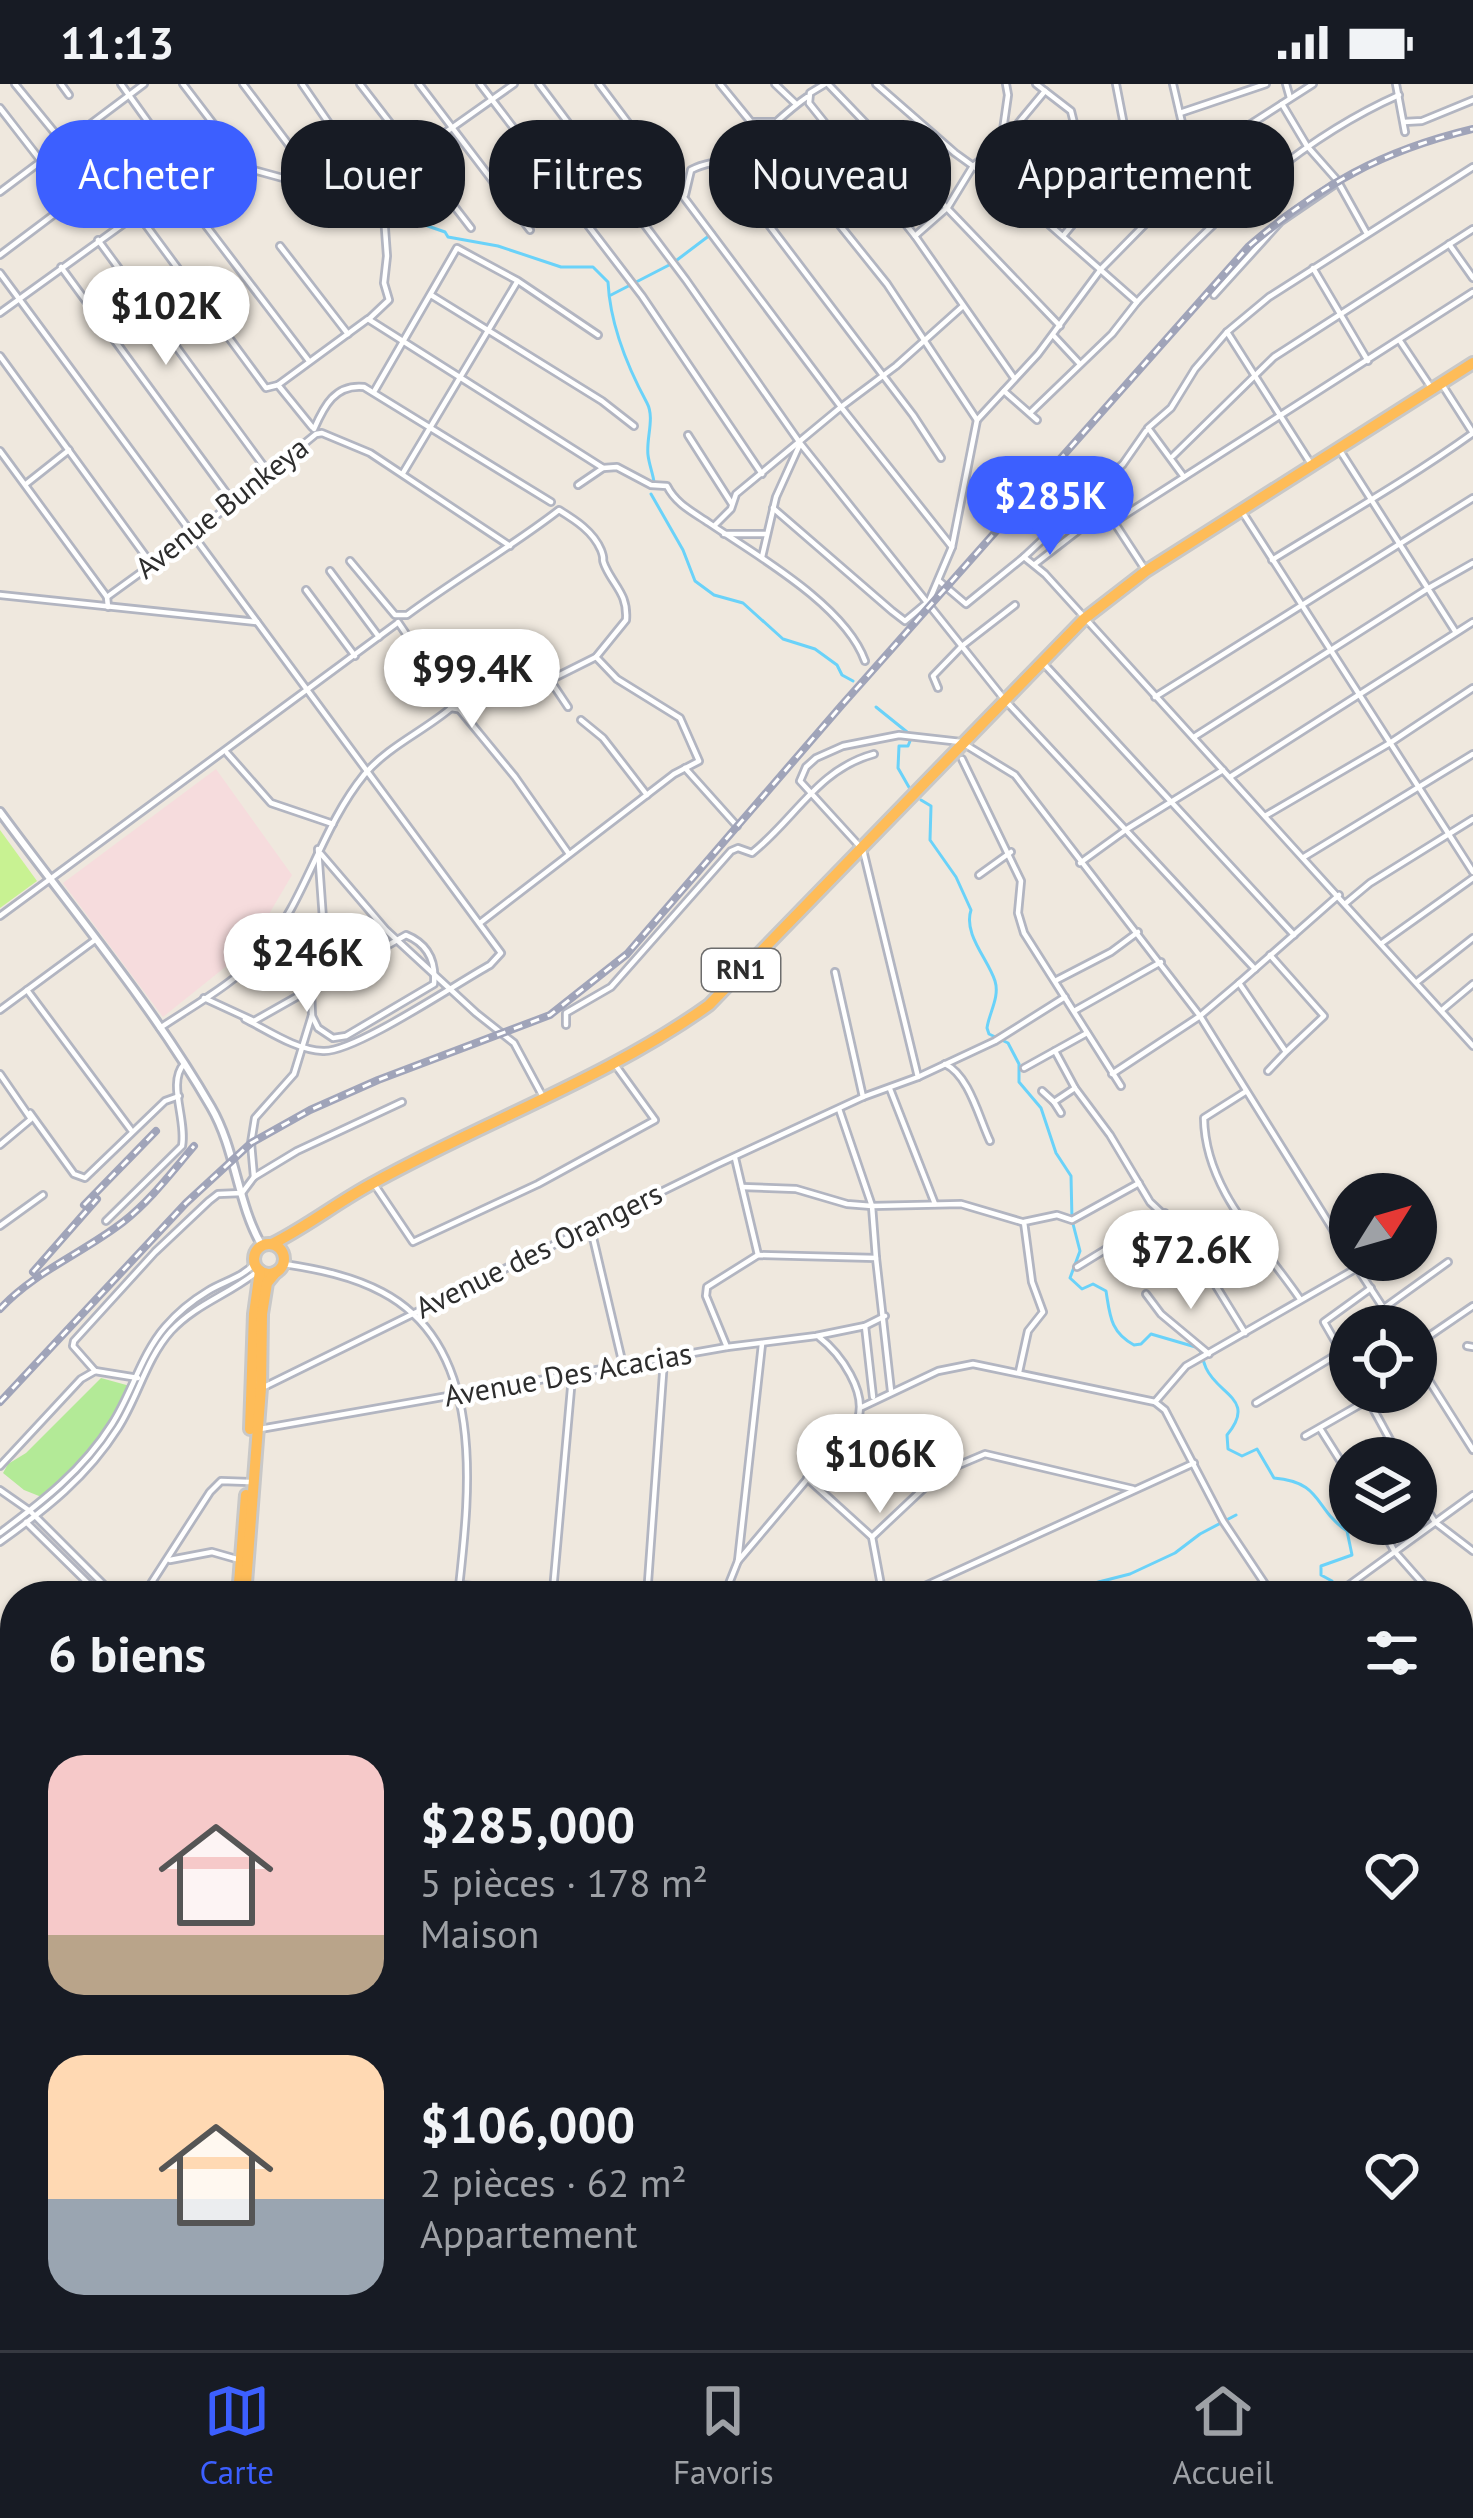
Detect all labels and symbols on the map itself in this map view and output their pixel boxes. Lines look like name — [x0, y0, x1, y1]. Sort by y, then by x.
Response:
pin: $102K — [82, 266, 250, 368]
street label: Avenue Bunkeya — [127, 427, 316, 587]
pin: $285K — [966, 456, 1134, 558]
pin: $99.4K — [374, 629, 570, 731]
pin: $246K — [223, 913, 391, 1015]
road number: RN1 — [702, 949, 780, 991]
street label: Avenue des Orangers — [408, 1173, 668, 1326]
north arrow — [1329, 1173, 1437, 1281]
pin: $72.6K — [1093, 1210, 1289, 1312]
street label: Avenue Des Acacias — [441, 1333, 695, 1415]
pin: $106K — [796, 1414, 964, 1516]

